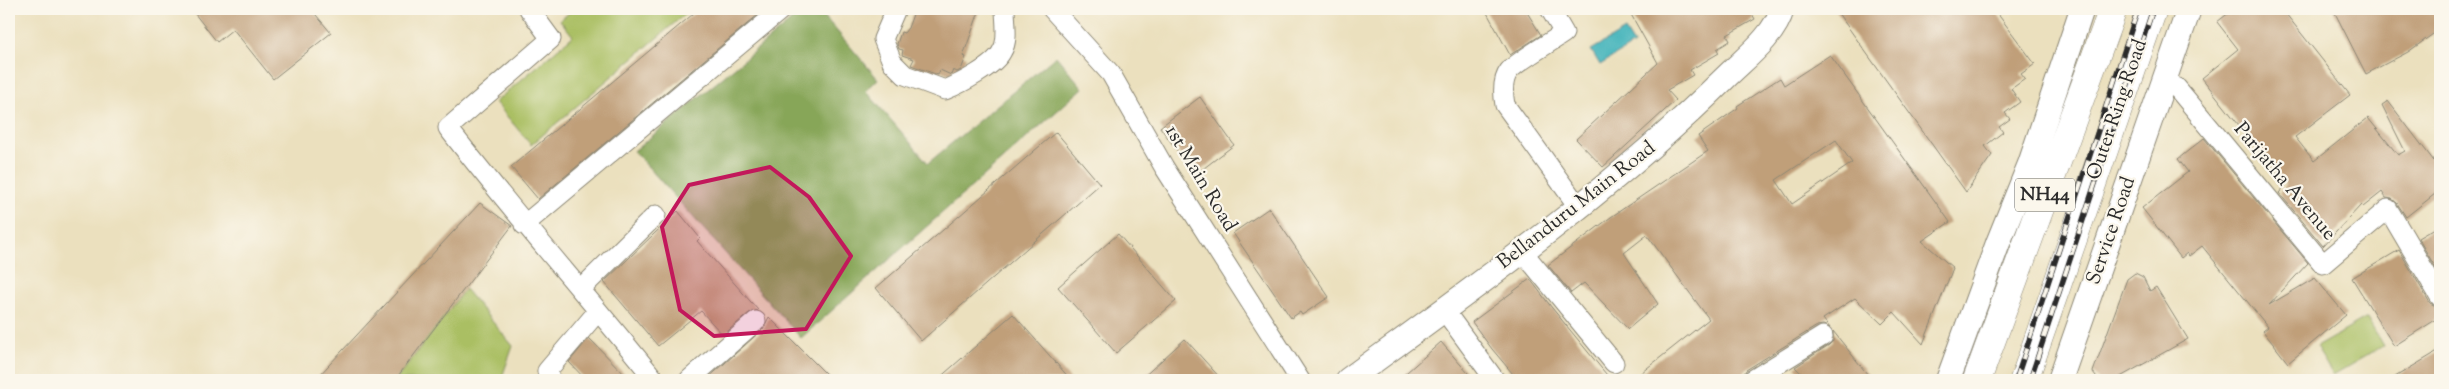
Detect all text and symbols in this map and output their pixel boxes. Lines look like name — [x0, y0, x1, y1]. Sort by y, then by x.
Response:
street label: Outer Ring Road — [2080, 36, 2156, 184]
street label: Parijatha Avenue — [2226, 117, 2342, 247]
street label: 1st Main Road — [1157, 120, 1243, 238]
street label: Bellanduru Main Road — [1492, 135, 1662, 277]
street label: Service Road — [2080, 173, 2144, 289]
road number: NH44 — [2015, 178, 2075, 212]

